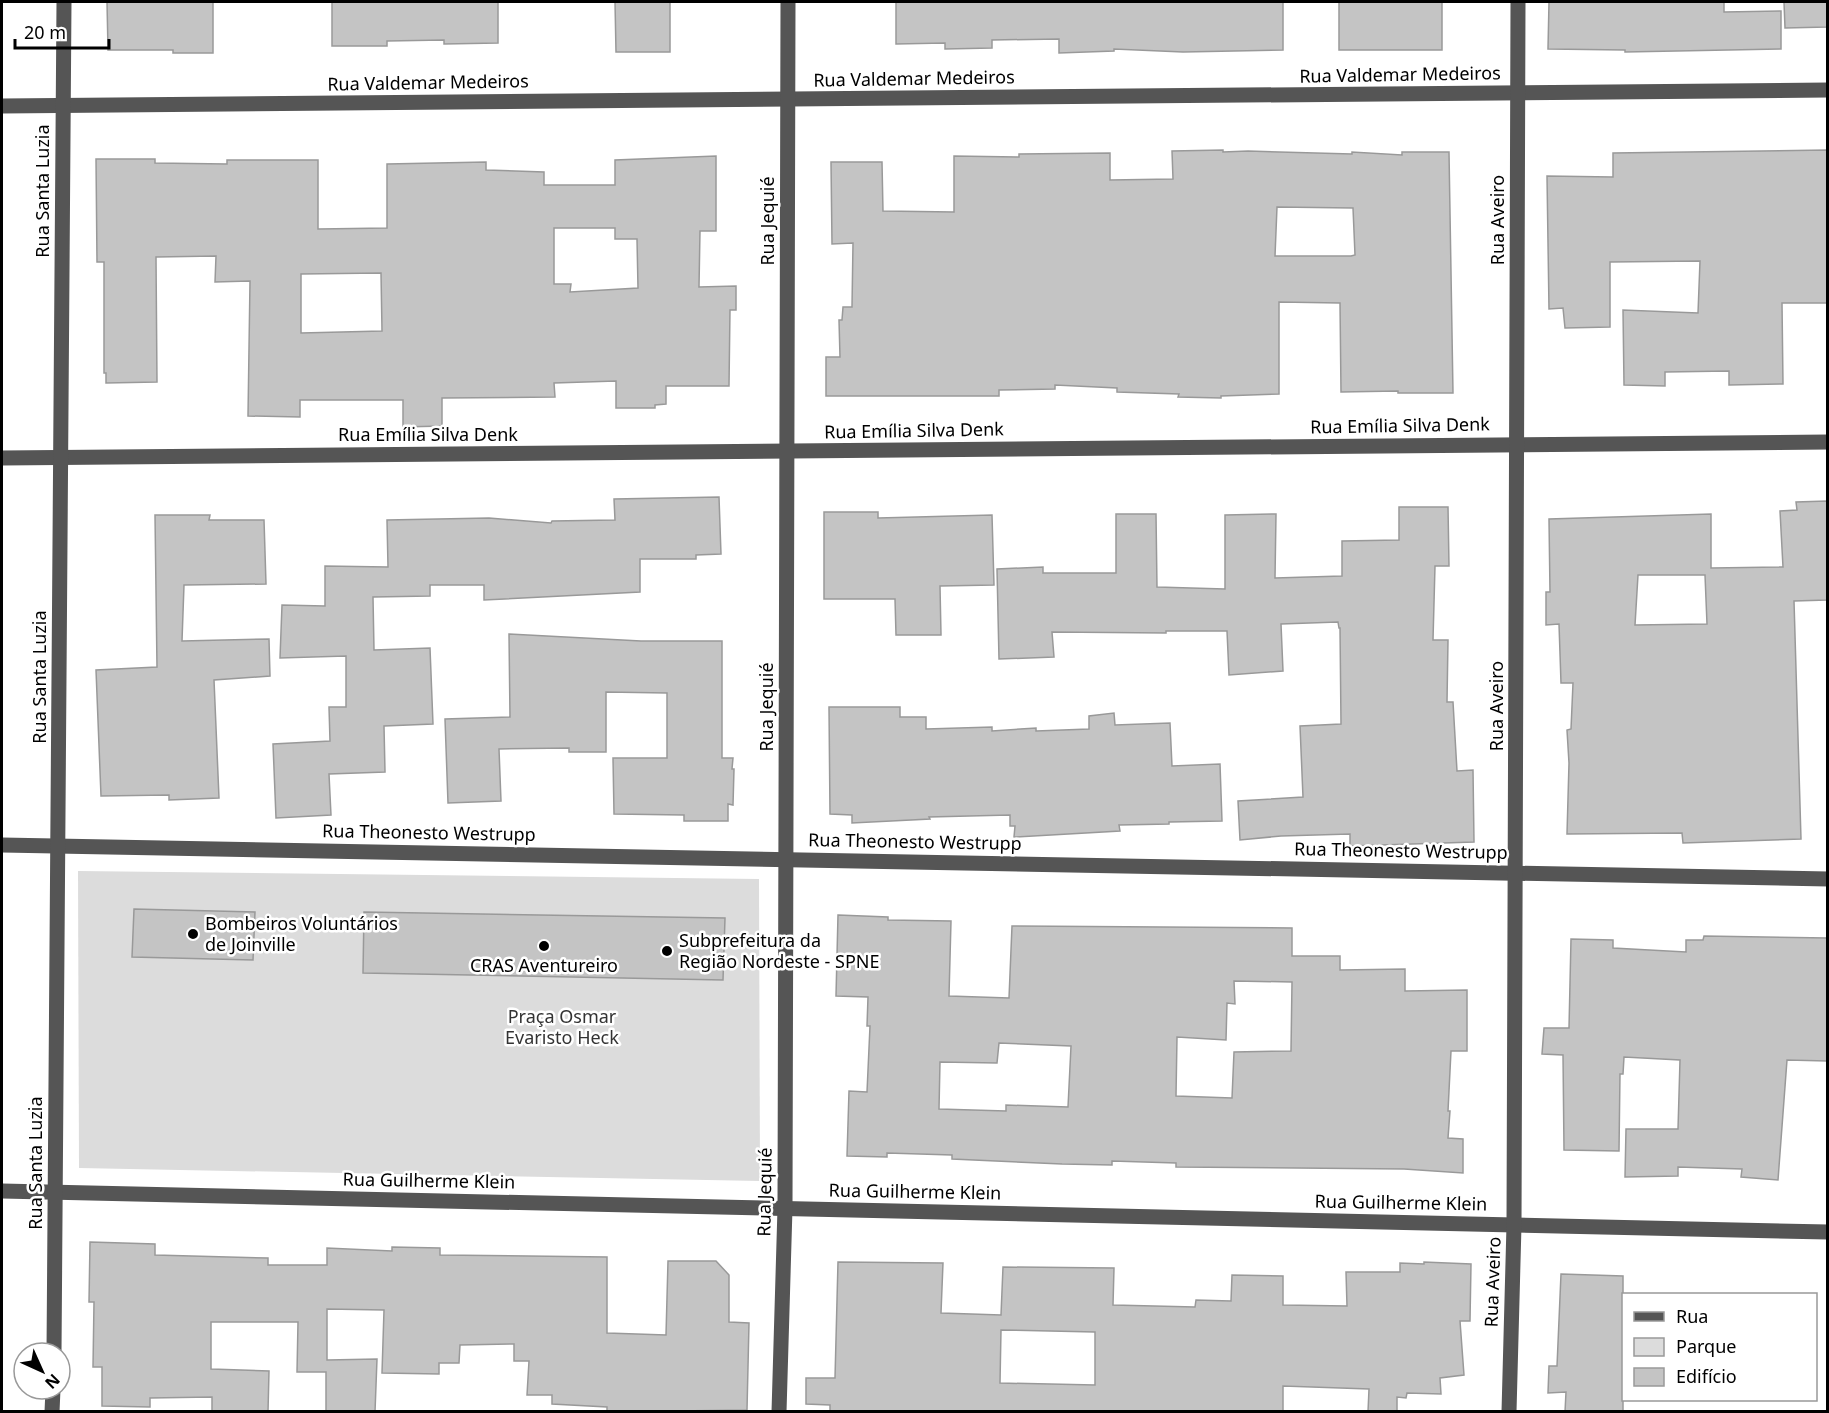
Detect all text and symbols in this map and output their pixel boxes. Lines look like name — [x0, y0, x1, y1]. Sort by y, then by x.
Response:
scale bar — [15, 12, 110, 50]
text: 20 m — [24, 20, 66, 44]
street label: Rua Valdemar Medeiros — [1299, 60, 1501, 88]
street label: Rua Valdemar Medeiros — [813, 64, 1015, 92]
street label: Rua Valdemar Medeiros — [327, 68, 529, 96]
street label: Rua Santa Luzia — [30, 124, 54, 258]
street label: Rua Aveiro — [1485, 175, 1509, 265]
street label: Rua Jequié — [755, 176, 779, 266]
street label: Rua Emília Silva Denk — [1310, 411, 1490, 439]
street label: Rua Emília Silva Denk — [824, 416, 1004, 444]
street label: Rua Emília Silva Denk — [338, 422, 518, 446]
street label: Rua Santa Luzia — [27, 610, 51, 744]
street label: Rua Aveiro — [1484, 661, 1508, 751]
street label: Rua Jequié — [754, 662, 778, 752]
street label: Rua Theonesto Westrupp — [322, 818, 536, 846]
street label: Rua Theonesto Westrupp — [808, 827, 1022, 855]
street label: Rua Theonesto Westrupp — [1294, 836, 1508, 864]
place label: Bombeiros Voluntários de Joinville — [205, 911, 398, 956]
marker: Bombeiros Voluntários de Joinville — [186, 927, 200, 941]
place label: Subprefeitura da Região Nordeste - SPNE — [679, 928, 879, 973]
marker: CRAS Aventureiro — [537, 939, 551, 953]
marker: Subprefeitura da Região Nordeste - SPNE — [660, 944, 674, 958]
place label: CRAS Aventureiro — [470, 953, 618, 977]
park label: Praça Osmar Evaristo Heck — [505, 1004, 619, 1049]
street label: Rua Santa Luzia — [23, 1096, 47, 1230]
street label: Rua Jequié — [751, 1147, 777, 1237]
street label: Rua Guilherme Klein — [342, 1166, 516, 1194]
street label: Rua Guilherme Klein — [828, 1177, 1002, 1205]
street label: Rua Guilherme Klein — [1314, 1188, 1488, 1216]
street label: Rua Aveiro — [1478, 1236, 1506, 1328]
legend — [1622, 1293, 1817, 1401]
text: Rua — [1676, 1304, 1708, 1328]
text: Parque — [1676, 1334, 1736, 1358]
north arrow — [12, 1341, 72, 1401]
text: Edifício — [1676, 1364, 1737, 1388]
text: N — [40, 1369, 65, 1394]

